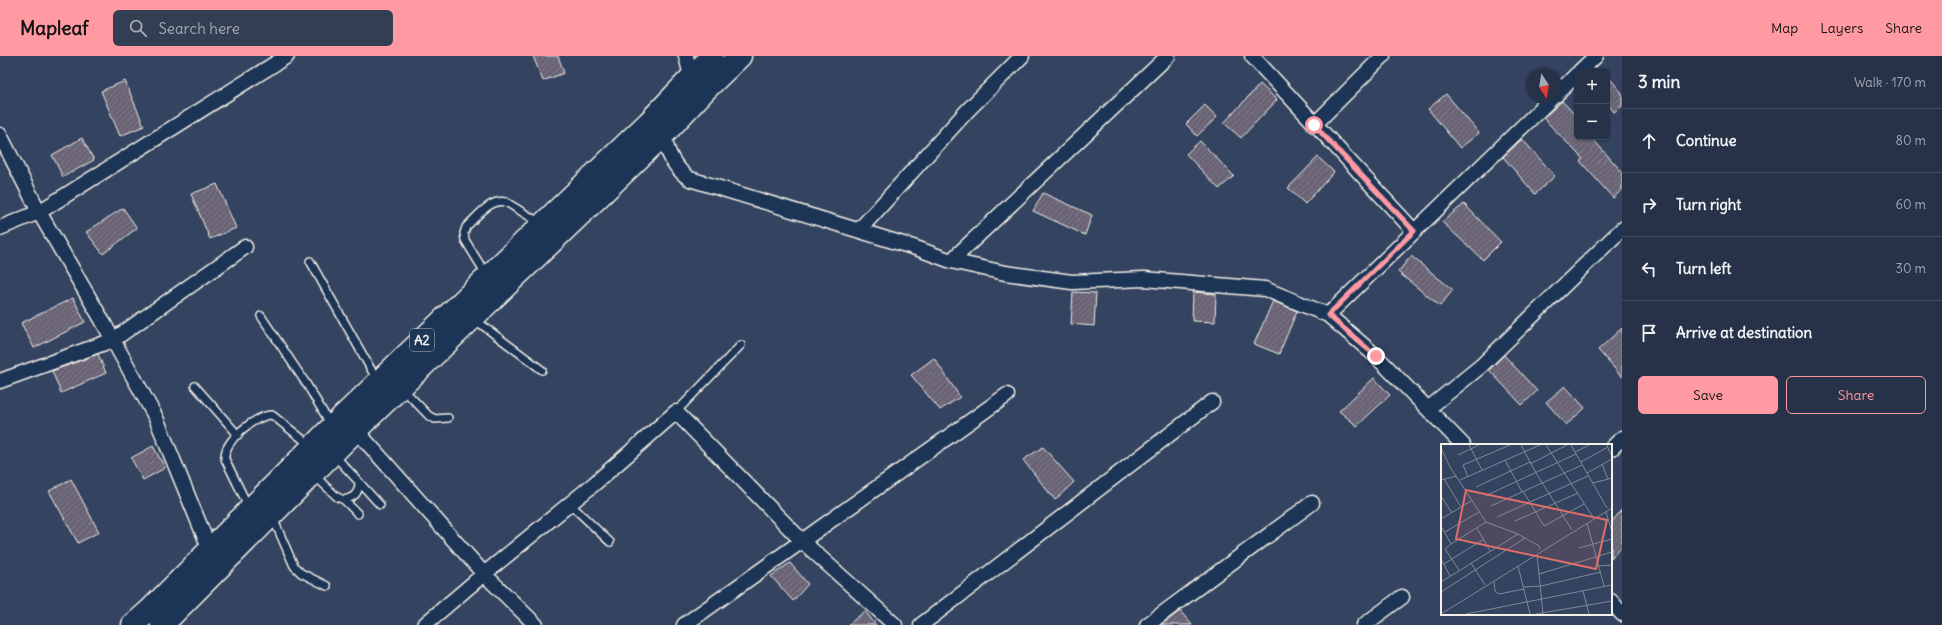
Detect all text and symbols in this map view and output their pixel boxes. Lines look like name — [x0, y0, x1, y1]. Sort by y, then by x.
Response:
search box — [113, 10, 393, 46]
text: Mapleaf — [20, 16, 89, 40]
icon: search — [127, 17, 149, 39]
text: Search here — [159, 19, 240, 38]
text: Map — [1771, 19, 1798, 37]
text: Layers — [1820, 19, 1863, 37]
text: Share — [1885, 19, 1922, 37]
north arrow — [1526, 68, 1562, 104]
map controls — [1574, 68, 1610, 140]
button: + — [1574, 68, 1610, 104]
text: 3 min — [1638, 71, 1680, 93]
text: Walk · 170 m — [1854, 74, 1926, 91]
button: − — [1574, 104, 1610, 140]
route start — [1305, 116, 1323, 134]
icon: ahead — [1638, 130, 1660, 152]
text: Continue — [1676, 131, 1737, 150]
text: 80 m — [1895, 132, 1926, 149]
icon: right — [1638, 194, 1660, 216]
text: Turn right — [1676, 195, 1741, 214]
text: 60 m — [1895, 196, 1926, 213]
icon: left — [1638, 258, 1660, 280]
text: Turn left — [1676, 259, 1731, 278]
text: 30 m — [1896, 260, 1926, 277]
icon: arrive — [1638, 322, 1660, 344]
text: Arrive at destination — [1676, 323, 1812, 342]
road number: A2 — [410, 329, 434, 351]
route end — [1367, 347, 1385, 365]
button: Save — [1638, 376, 1778, 414]
button: Share — [1786, 376, 1926, 414]
inset map — [1441, 444, 1612, 615]

